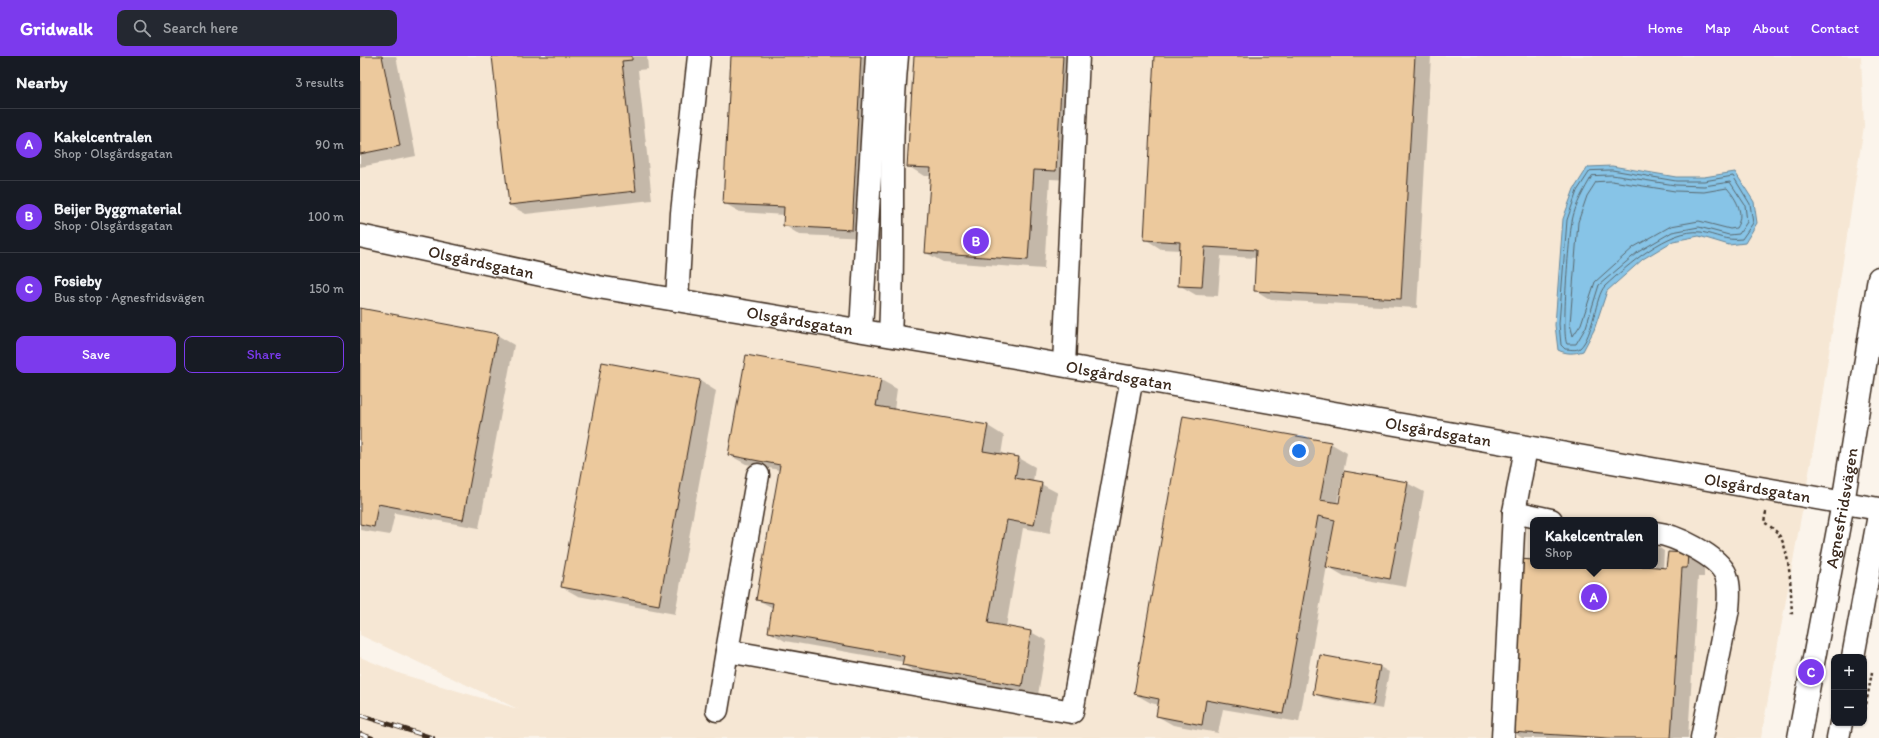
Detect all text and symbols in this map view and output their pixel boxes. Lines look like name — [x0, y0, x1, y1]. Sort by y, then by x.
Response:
search box — [117, 10, 397, 46]
text: Gridwalk — [20, 17, 93, 40]
icon: search — [131, 17, 153, 39]
text: Search here — [163, 19, 238, 37]
text: Home — [1648, 20, 1683, 37]
text: Map — [1705, 20, 1731, 37]
text: About — [1753, 20, 1789, 37]
text: Contact — [1811, 20, 1859, 37]
text: Nearby — [16, 72, 68, 92]
text: 3 results — [295, 75, 344, 90]
text: Kakelcentralen — [54, 128, 152, 146]
text: A — [25, 137, 33, 152]
text: 90 m — [315, 137, 344, 152]
text: Shop · Olsgårdsgatan — [54, 146, 173, 161]
text: Beijer Byggmaterial — [54, 200, 181, 218]
text: B — [25, 209, 33, 224]
text: 100 m — [308, 209, 344, 224]
text: Shop · Olsgårdsgatan — [54, 218, 173, 233]
pin: B — [963, 226, 989, 256]
street label: Olsgårdsgatan — [426, 241, 536, 283]
text: Fosieby — [54, 272, 102, 290]
text: C — [25, 281, 33, 296]
text: 150 m — [309, 281, 344, 296]
text: Bus stop · Agnesfridsvägen — [54, 290, 204, 305]
street label: Olsgårdsgatan — [745, 302, 855, 339]
button: Save — [16, 336, 176, 373]
button: Share — [184, 336, 344, 373]
street label: Olsgårdsgatan — [1064, 356, 1174, 395]
street label: Olsgårdsgatan — [1383, 412, 1493, 451]
your location — [1289, 441, 1309, 461]
street label: Agnesfridsvägen — [1821, 446, 1862, 570]
street label: Olsgårdsgatan — [1703, 468, 1813, 507]
popup — [1530, 517, 1658, 569]
text: Kakelcentralen — [1545, 527, 1643, 545]
text: Shop — [1545, 545, 1572, 560]
pin: A — [1581, 582, 1607, 612]
map controls — [1831, 654, 1867, 726]
button: + — [1831, 654, 1867, 690]
pin: C — [1798, 657, 1824, 687]
button: − — [1831, 690, 1867, 726]

